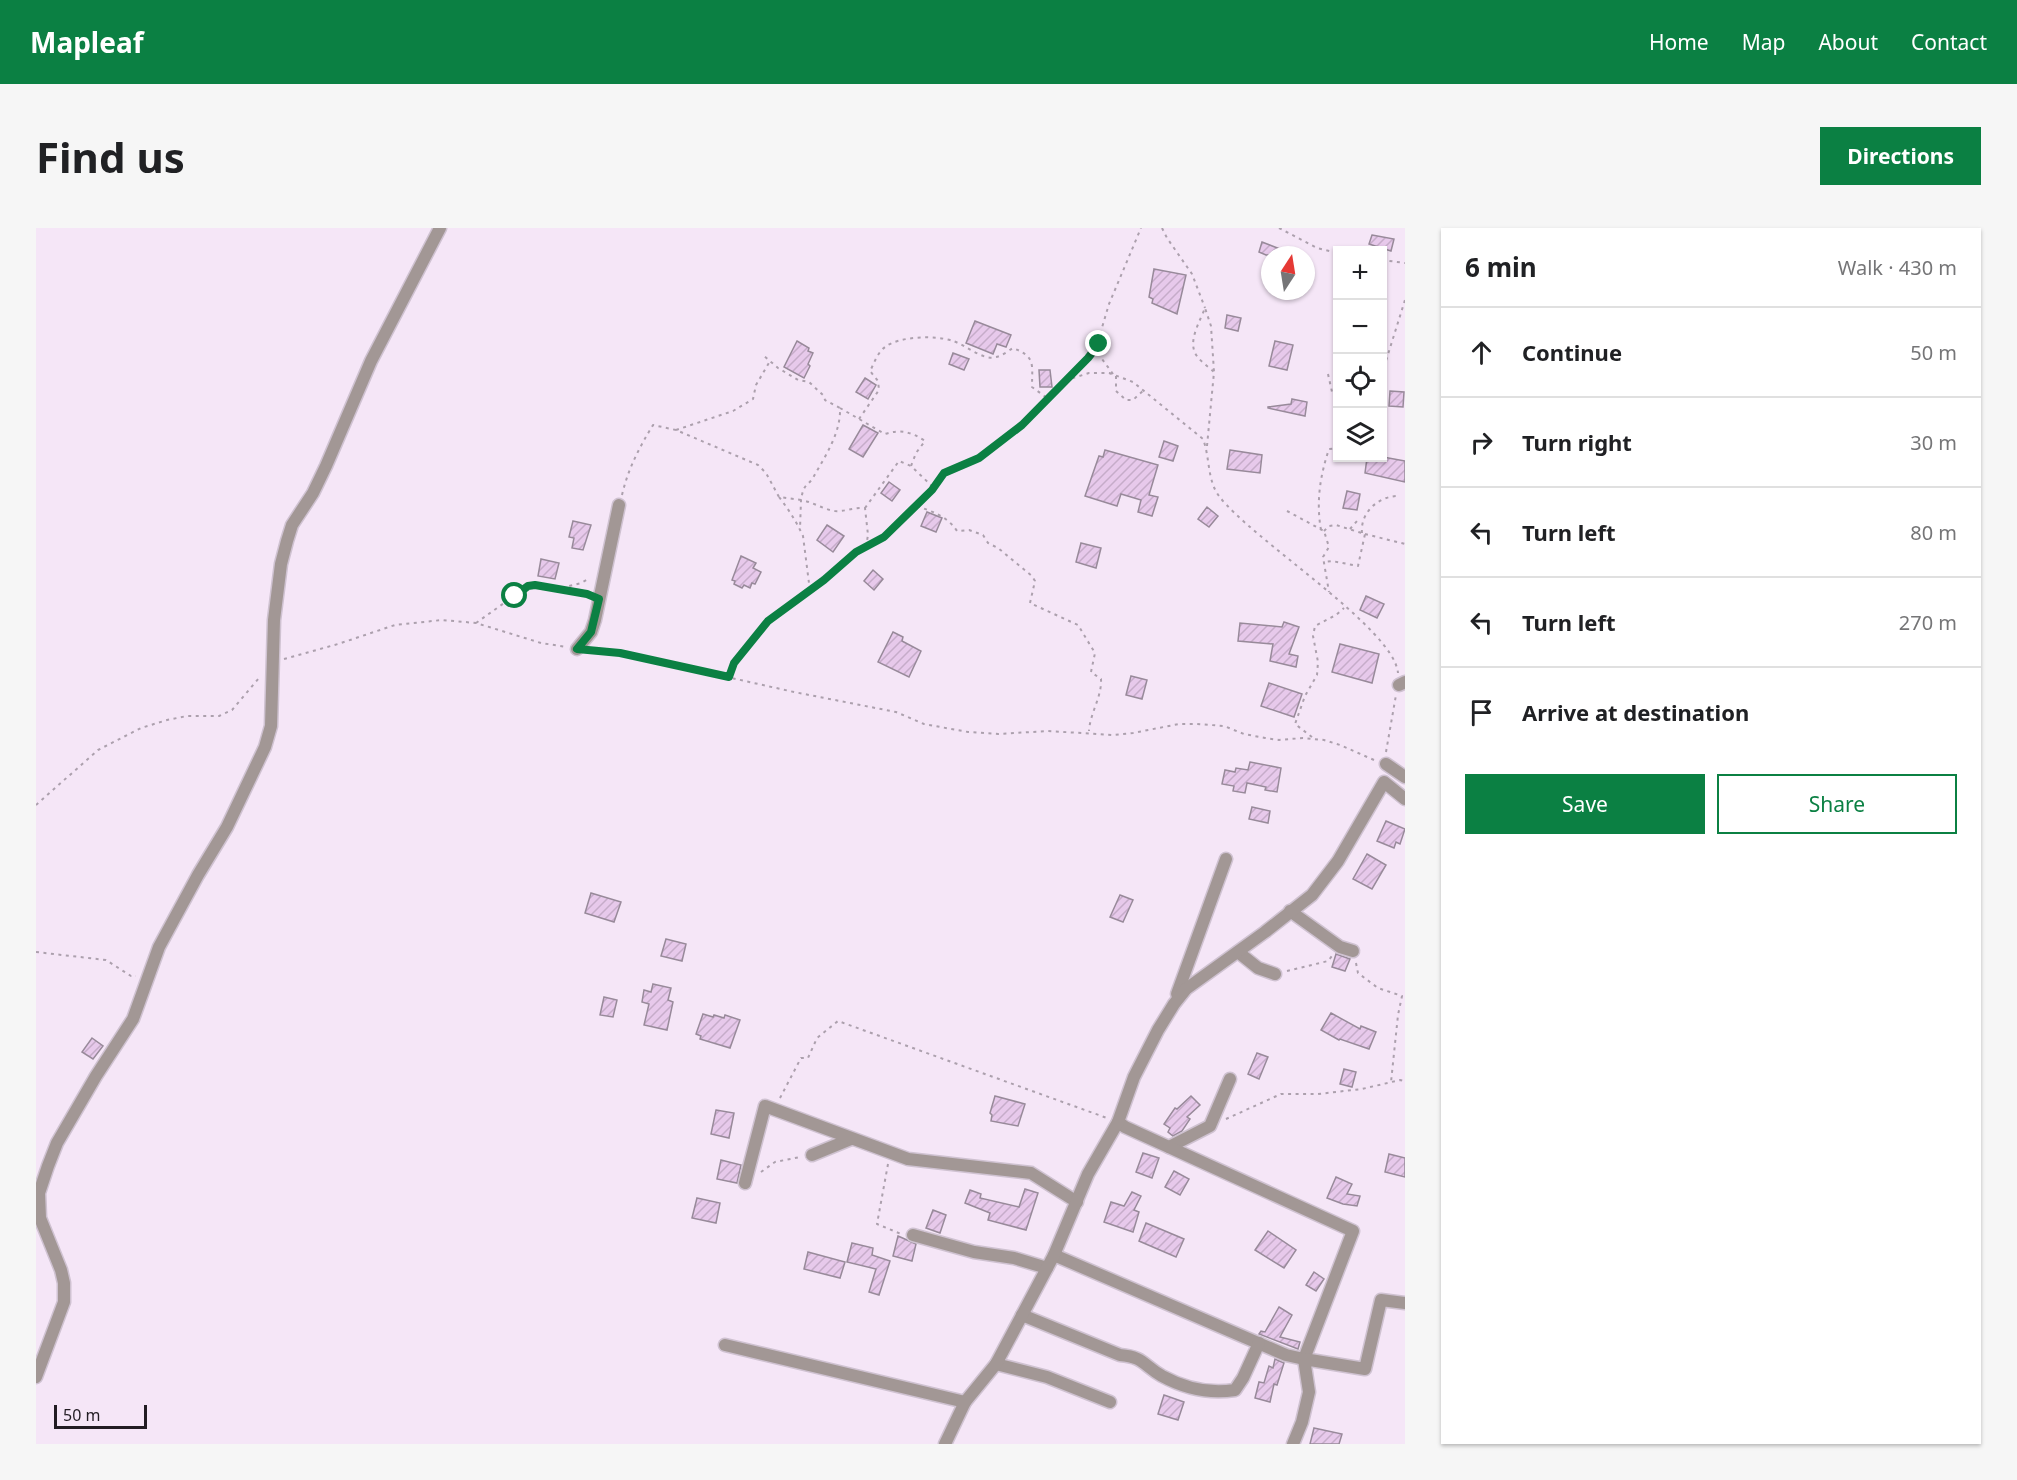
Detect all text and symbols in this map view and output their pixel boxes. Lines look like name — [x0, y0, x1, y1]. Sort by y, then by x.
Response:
text: Mapleaf — [30, 23, 144, 61]
text: Home — [1649, 28, 1709, 56]
text: Map — [1742, 28, 1785, 56]
text: About — [1818, 28, 1878, 56]
text: Contact — [1911, 28, 1987, 56]
button: Directions — [1820, 127, 1981, 185]
text: Find us — [36, 128, 185, 185]
north arrow — [1261, 246, 1315, 300]
map controls — [1333, 246, 1387, 462]
button: + — [1333, 246, 1387, 300]
text: 6 min — [1465, 249, 1537, 285]
text: Walk · 430 m — [1838, 254, 1957, 281]
button: − — [1333, 300, 1387, 354]
route end — [1085, 330, 1111, 356]
icon: ahead — [1465, 336, 1498, 369]
text: Continue — [1522, 337, 1622, 367]
text: 50 m — [1910, 339, 1957, 366]
button: locate — [1333, 354, 1387, 408]
button: layers — [1333, 408, 1387, 462]
icon: right — [1465, 426, 1498, 459]
text: Turn right — [1522, 427, 1632, 457]
text: 30 m — [1910, 429, 1957, 456]
icon: left — [1465, 516, 1498, 549]
text: Turn left — [1522, 517, 1616, 547]
text: 80 m — [1910, 519, 1957, 546]
route start — [501, 582, 527, 608]
icon: left — [1465, 606, 1498, 639]
text: Turn left — [1522, 607, 1616, 637]
text: 270 m — [1899, 609, 1957, 636]
icon: arrive — [1465, 696, 1498, 729]
text: Arrive at destination — [1522, 697, 1749, 727]
button: Save — [1465, 774, 1705, 834]
button: Share — [1717, 774, 1957, 834]
scale bar — [54, 1402, 147, 1430]
text: 50 m — [63, 1404, 100, 1426]

